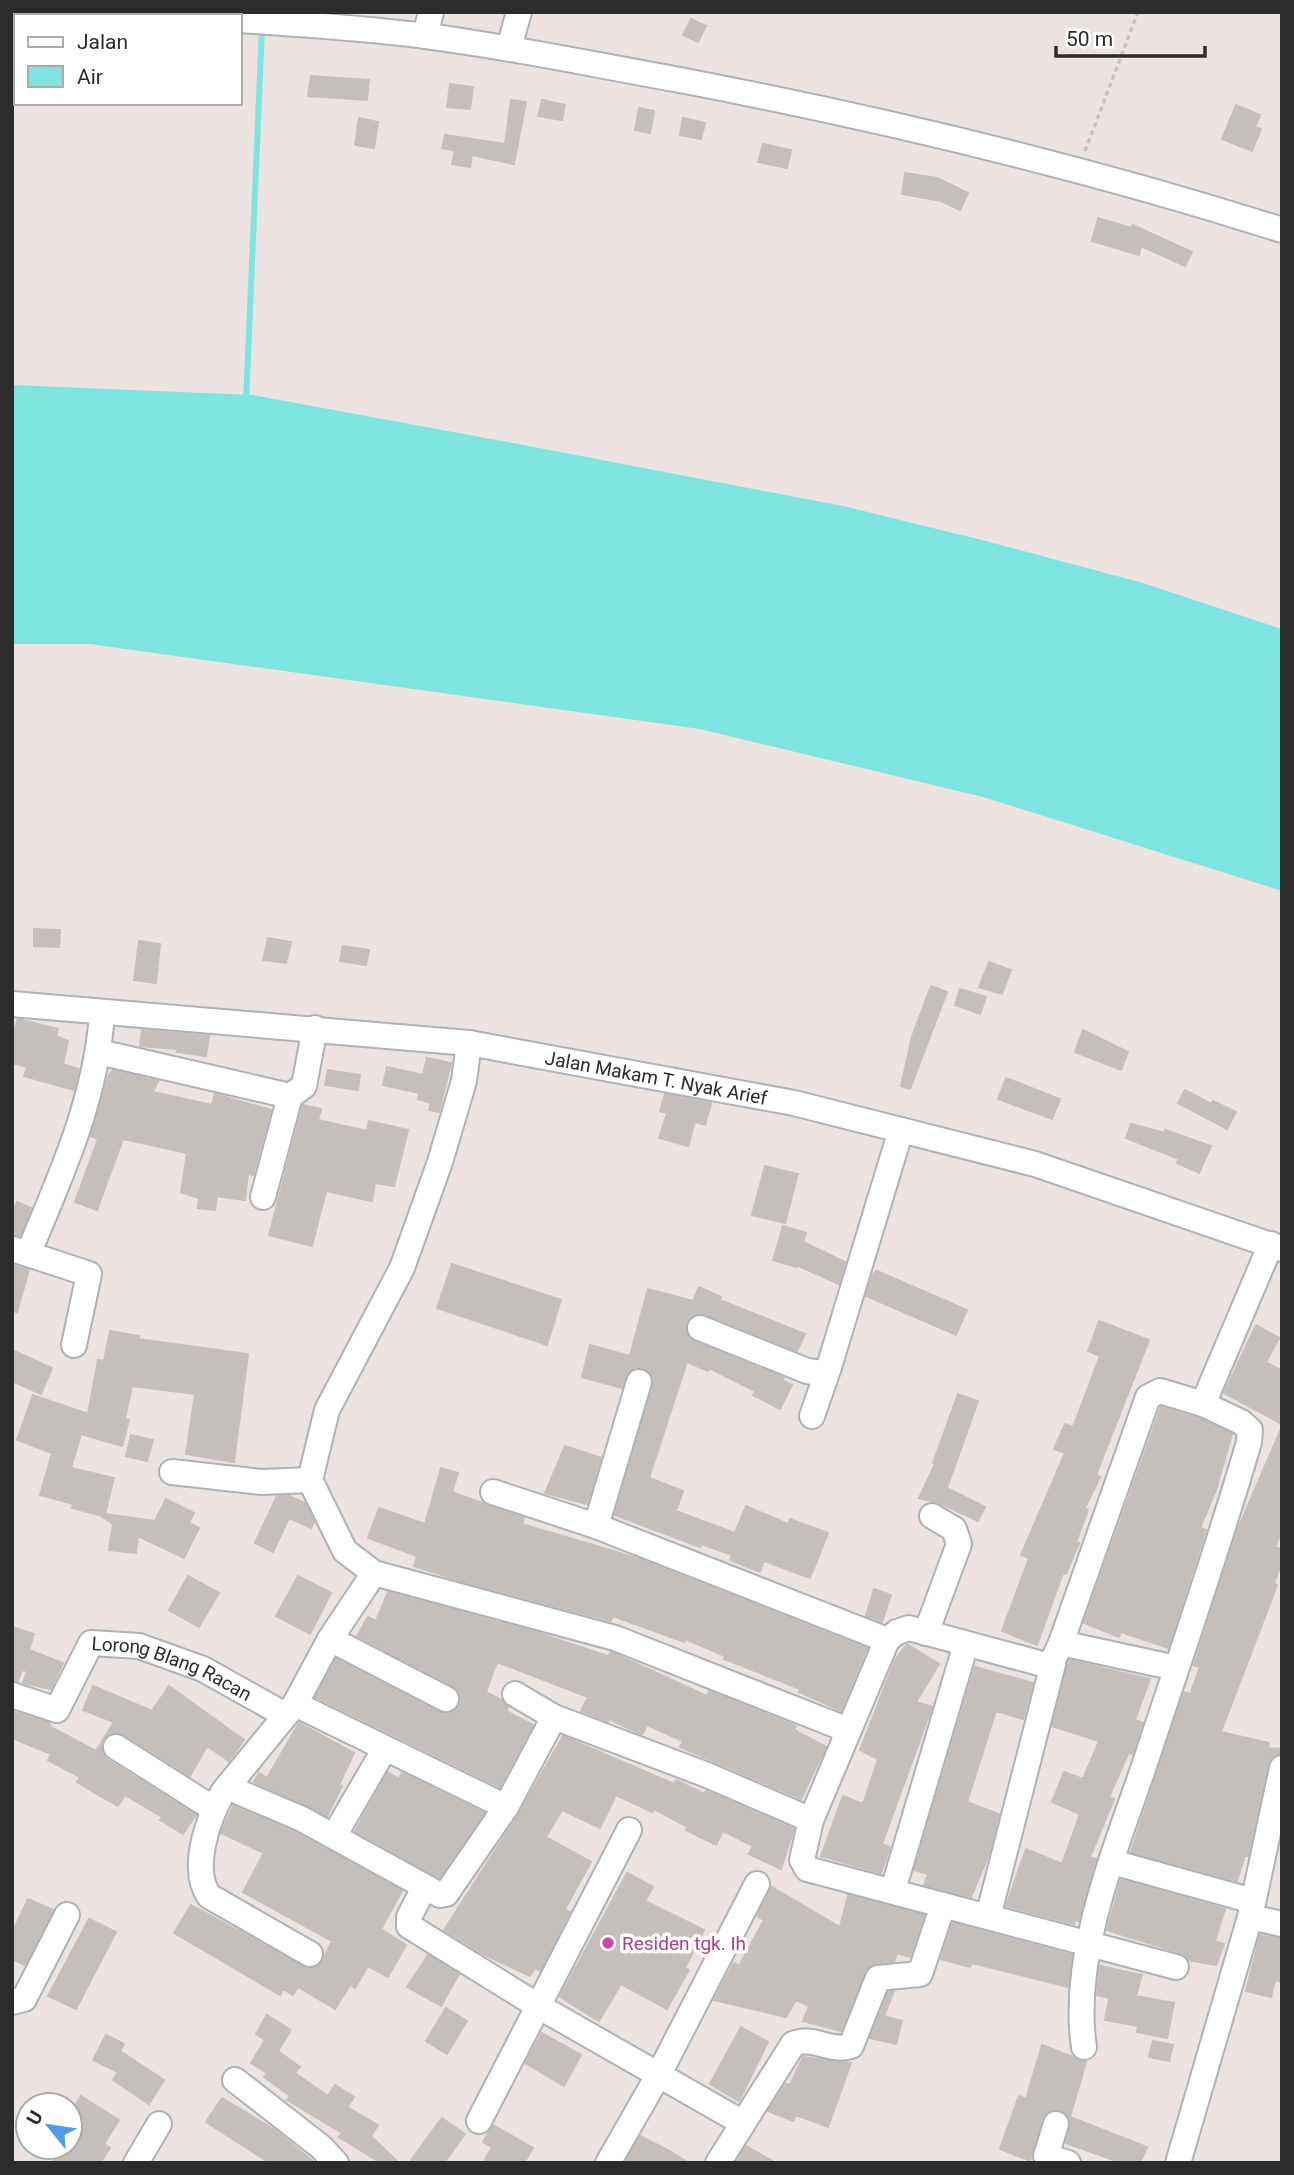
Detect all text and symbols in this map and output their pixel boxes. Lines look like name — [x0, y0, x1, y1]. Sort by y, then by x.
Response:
legend — [14, 14, 242, 105]
scale bar — [1056, 14, 1205, 58]
text: 50 m — [1066, 27, 1113, 51]
text: Jalan — [77, 30, 128, 54]
text: Air — [77, 65, 103, 89]
street label: Jalan Makam T. Nyak Arief — [543, 1046, 769, 1109]
street label: Lorong Blang Racan — [91, 1632, 256, 1706]
place label: Residen tgk. Ih — [622, 1932, 746, 1955]
marker: Residen tgk. Ih — [600, 1935, 616, 1951]
north arrow — [14, 2091, 84, 2161]
text: U — [22, 2107, 48, 2129]

